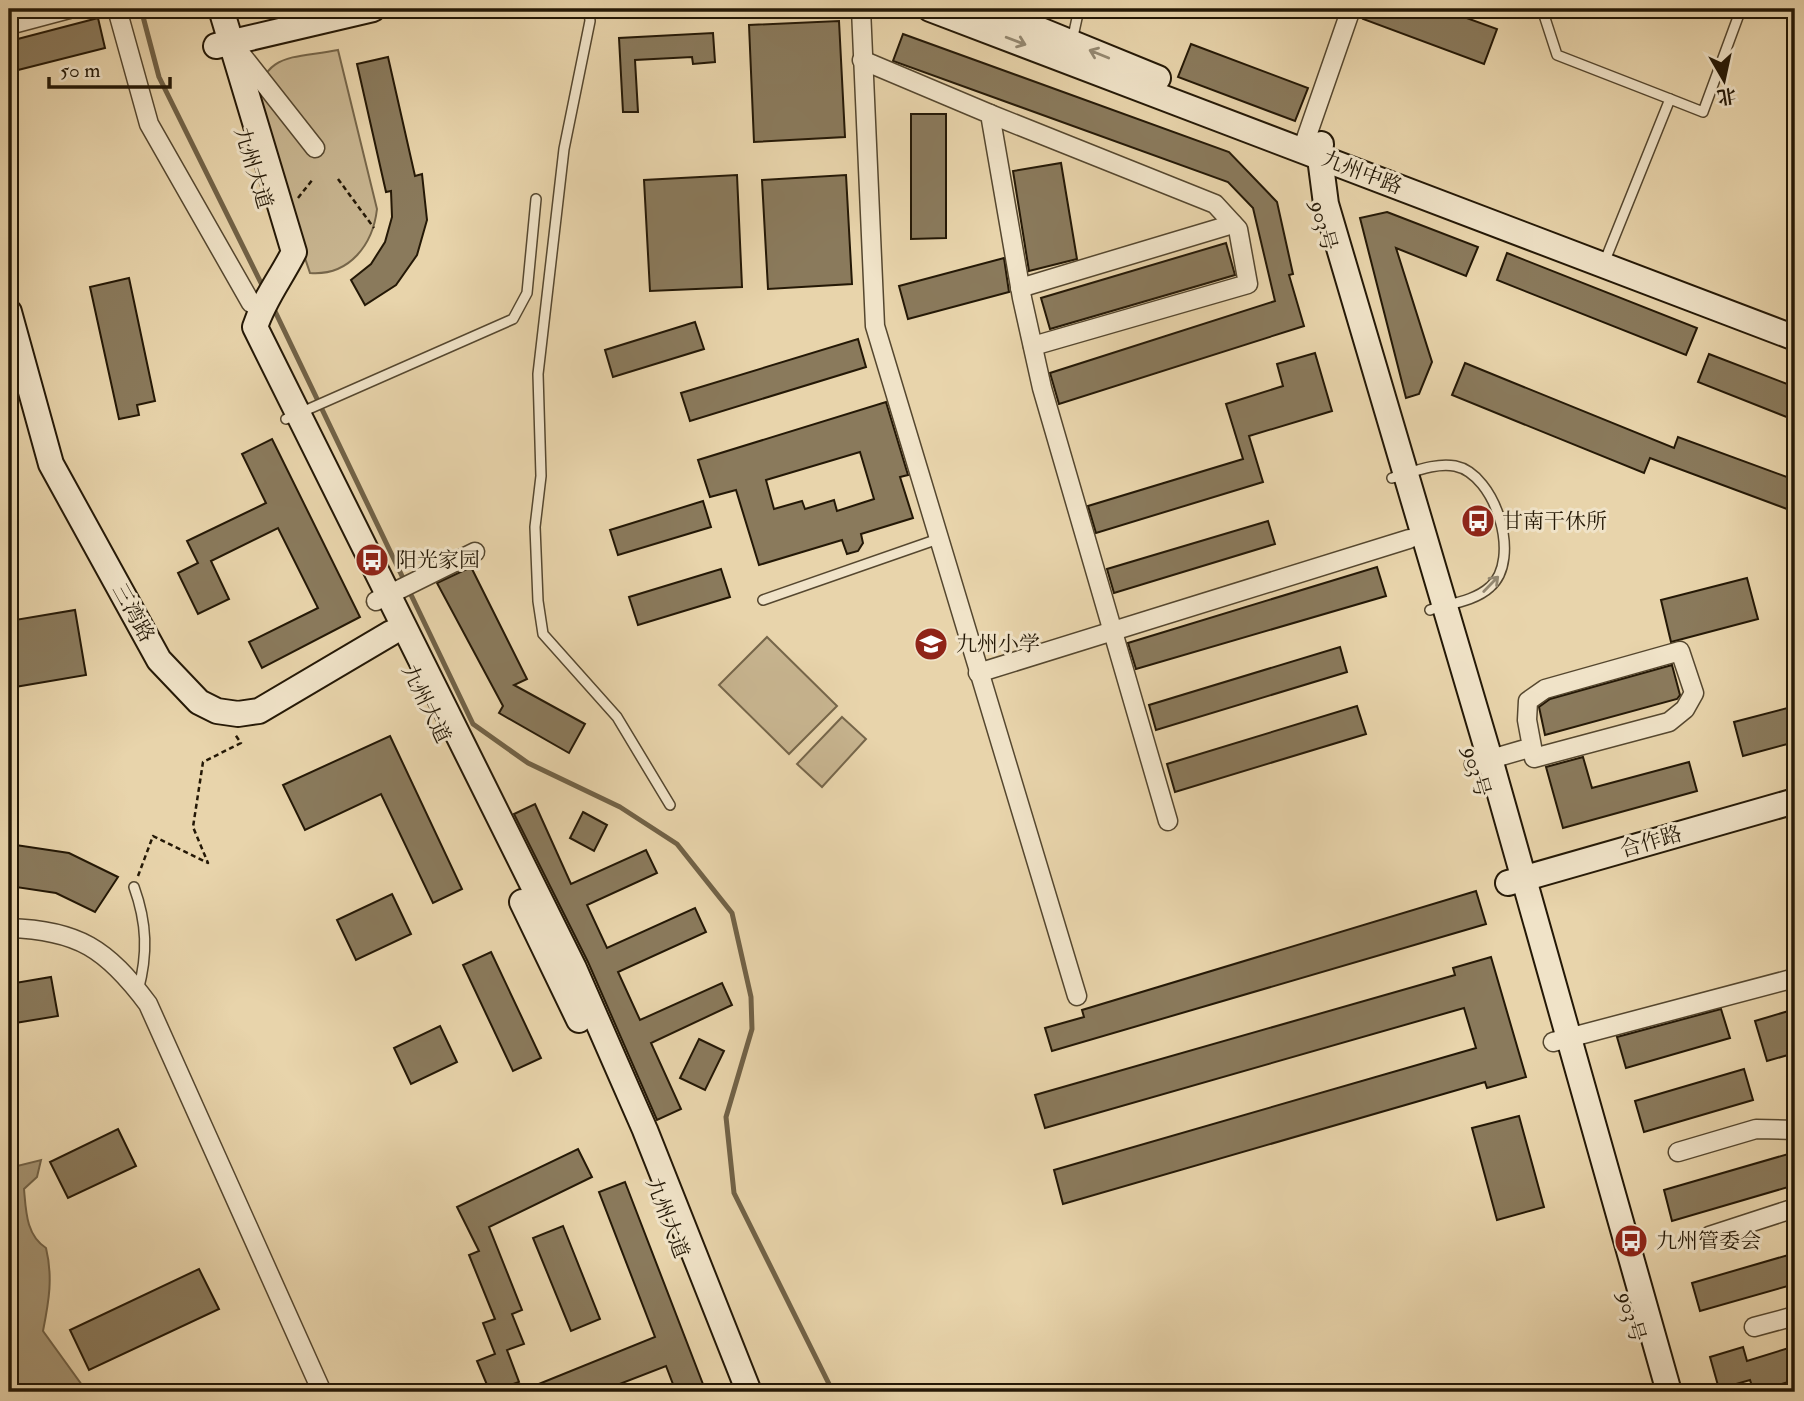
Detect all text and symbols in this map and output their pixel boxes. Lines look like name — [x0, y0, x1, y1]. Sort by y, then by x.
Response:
one-way arrow — [1005, 36, 1027, 49]
scale bar — [49, 46, 170, 90]
one-way arrow — [1089, 46, 1111, 59]
north arrow — [1688, 46, 1758, 116]
text: 50 m — [60, 57, 101, 84]
text: 北 — [1715, 82, 1738, 109]
street label: 九州大道 — [228, 124, 278, 212]
street label: 九州中路 — [1318, 145, 1406, 201]
street label: 903号 — [1303, 196, 1343, 254]
bus stop icon: 甘南干休所 — [1459, 502, 1497, 540]
place label: 甘南干休所 — [1502, 508, 1607, 535]
bus stop icon: 阳光家园 — [353, 541, 391, 579]
place label: 阳光家园 — [396, 547, 480, 574]
one-way arrow — [1483, 576, 1500, 593]
street label: 三湾路 — [106, 579, 160, 647]
school or university icon: 九州小学 — [912, 625, 950, 663]
place label: 九州小学 — [956, 631, 1040, 658]
street label: 九州大道 — [395, 660, 457, 748]
street label: 903号 — [1455, 742, 1496, 800]
street label: 合作路 — [1617, 820, 1685, 864]
street label: 九州大道 — [639, 1174, 695, 1262]
bus stop icon: 九州管委会 — [1612, 1222, 1650, 1260]
place label: 九州管委会 — [1656, 1228, 1761, 1255]
street label: 903号 — [1610, 1287, 1651, 1345]

